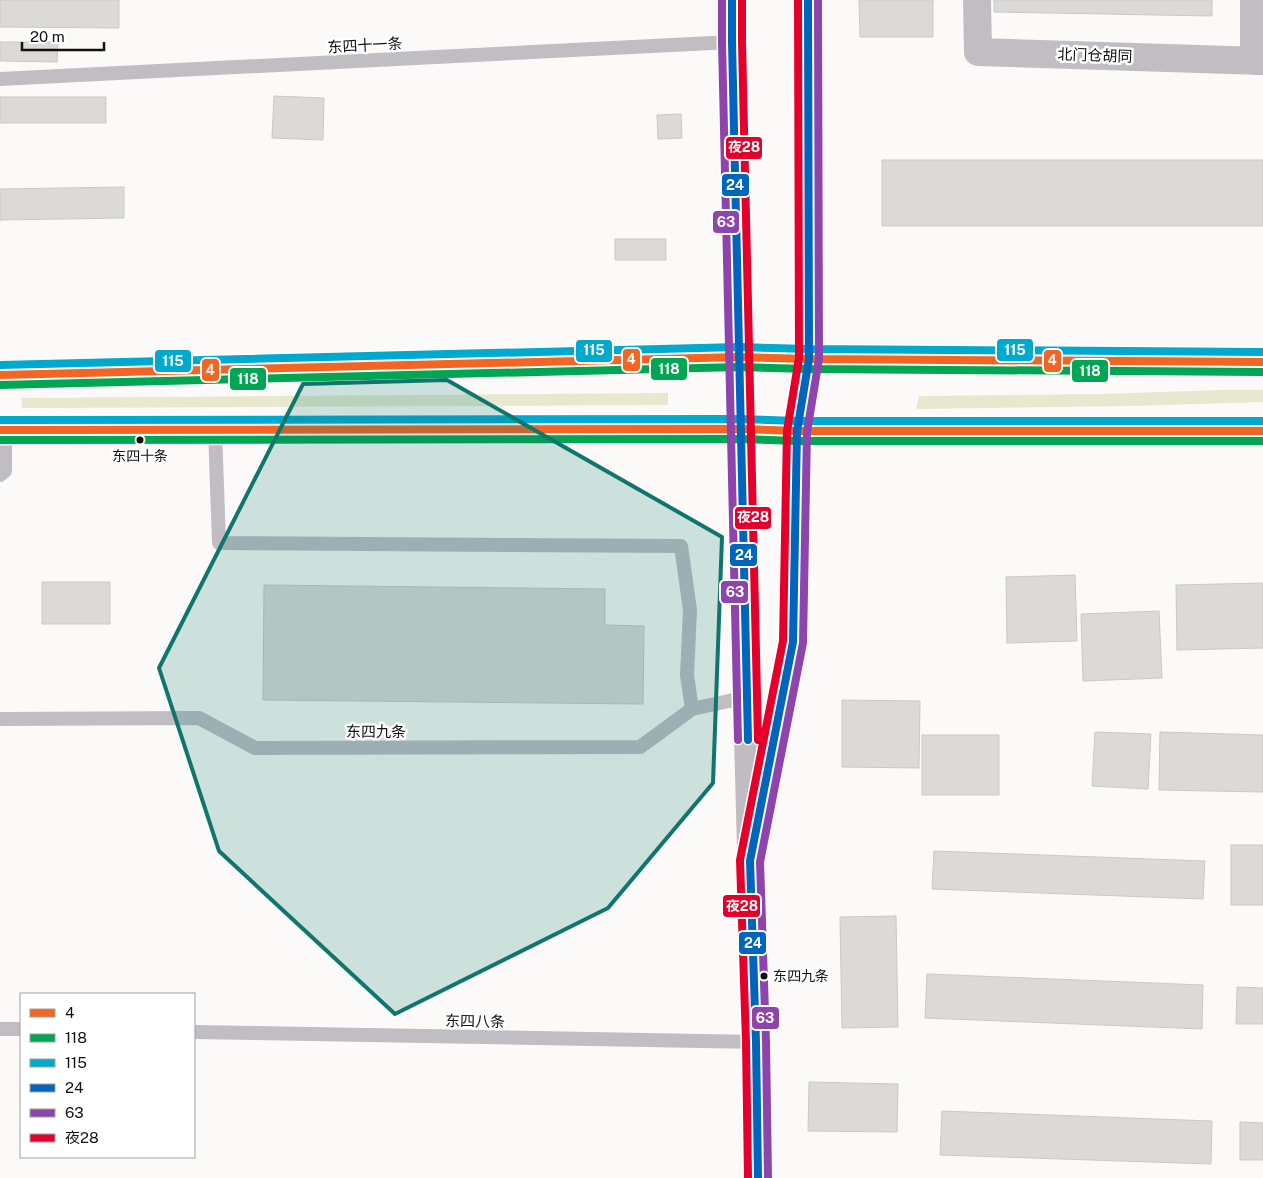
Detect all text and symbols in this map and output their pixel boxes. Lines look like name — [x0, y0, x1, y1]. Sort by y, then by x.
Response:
scale bar — [22, 20, 105, 52]
text: 20 m — [30, 28, 65, 45]
street label: 东四十一条 — [327, 35, 403, 55]
street label: 北门仓胡同 — [1057, 45, 1133, 65]
line badge: 夜28 — [725, 136, 763, 160]
text: 夜28 — [728, 139, 760, 155]
line badge: 24 — [721, 173, 750, 197]
text: 24 — [726, 177, 744, 193]
line badge: 63 — [712, 210, 740, 234]
text: 63 — [717, 214, 735, 230]
line badge: 115 — [996, 338, 1034, 362]
line badge: 115 — [575, 339, 613, 363]
text: 115 — [583, 342, 605, 358]
text: 115 — [1004, 342, 1026, 358]
line badge: 4 — [622, 348, 641, 372]
line badge: 115 — [154, 349, 192, 373]
line badge: 4 — [1043, 349, 1062, 373]
text: 4 — [626, 351, 636, 367]
text: 4 — [1047, 352, 1057, 368]
text: 115 — [162, 353, 184, 369]
line badge: 118 — [650, 357, 688, 381]
line badge: 4 — [201, 358, 220, 382]
line badge: 118 — [1071, 359, 1109, 383]
text: 118 — [658, 361, 680, 377]
text: 4 — [205, 362, 215, 378]
text: 118 — [1079, 363, 1101, 379]
line badge: 118 — [229, 367, 267, 391]
text: 118 — [237, 371, 259, 387]
marker: 东四十条 — [135, 435, 145, 445]
place label: 东四十条 — [112, 448, 168, 464]
line badge: 夜28 — [734, 506, 772, 530]
text: 夜28 — [737, 509, 769, 525]
line badge: 24 — [729, 543, 758, 567]
text: 24 — [735, 547, 753, 563]
line badge: 63 — [720, 580, 749, 604]
text: 63 — [726, 584, 744, 600]
street label: 东四九条 — [346, 723, 406, 740]
line badge: 夜28 — [722, 894, 761, 918]
text: 夜28 — [726, 898, 758, 914]
line badge: 24 — [738, 931, 767, 955]
text: 24 — [744, 935, 762, 951]
place label: 东四九条 — [773, 968, 829, 984]
marker: 东四九条 — [759, 971, 769, 981]
legend — [20, 993, 195, 1158]
text: 4 — [65, 1004, 74, 1021]
line badge: 63 — [751, 1006, 780, 1030]
text: 63 — [756, 1010, 774, 1026]
street label: 东四八条 — [445, 1012, 505, 1030]
text: 118 — [65, 1029, 87, 1046]
text: 115 — [65, 1054, 87, 1071]
text: 24 — [65, 1079, 83, 1096]
text: 63 — [65, 1104, 84, 1121]
text: 夜28 — [65, 1129, 99, 1146]

